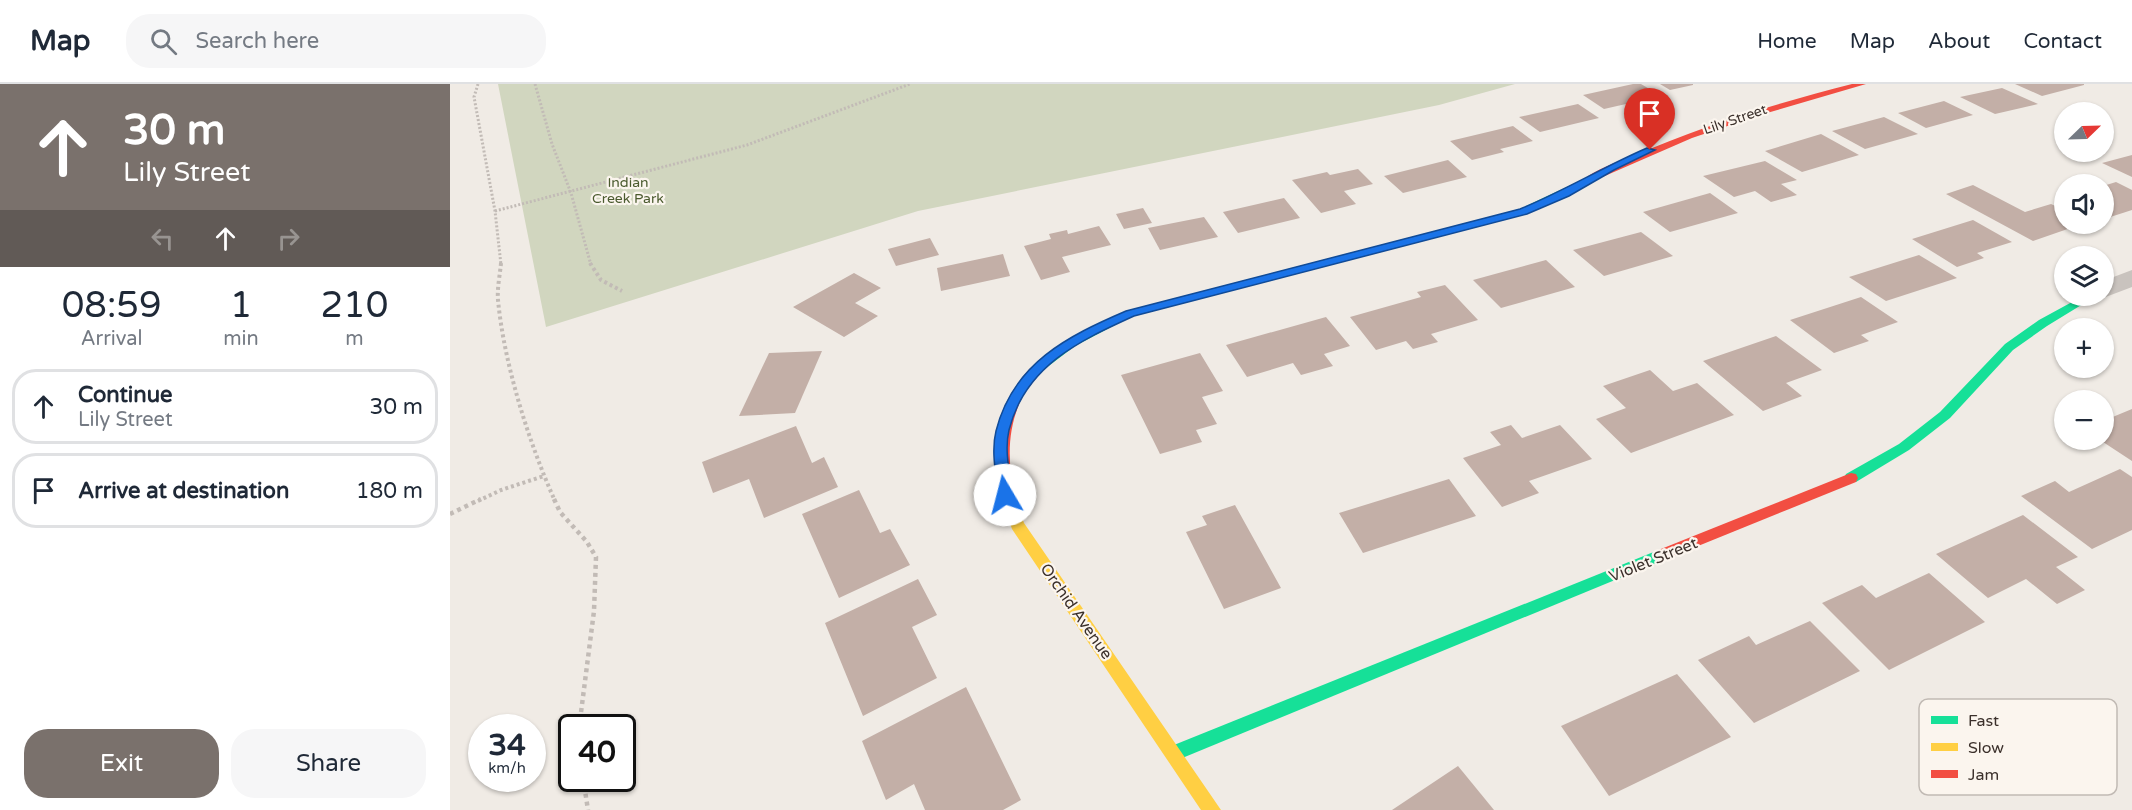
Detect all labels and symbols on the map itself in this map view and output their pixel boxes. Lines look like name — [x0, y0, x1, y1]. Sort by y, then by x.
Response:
pin — [1624, 88, 1675, 150]
street label: Lily Street — [1701, 100, 1770, 138]
north arrow — [2054, 102, 2114, 162]
park label: Indian Creek Park — [592, 174, 664, 207]
position arrow — [973, 463, 1037, 527]
street label: Violet Street — [1606, 533, 1701, 587]
street label: Orchid Avenue — [1036, 560, 1117, 663]
legend — [1919, 699, 2117, 795]
text: Fast — [1968, 711, 1999, 731]
speed limit sign: 40 — [558, 714, 636, 792]
text: Slow — [1968, 738, 2004, 758]
text: Jam — [1968, 765, 1999, 785]

